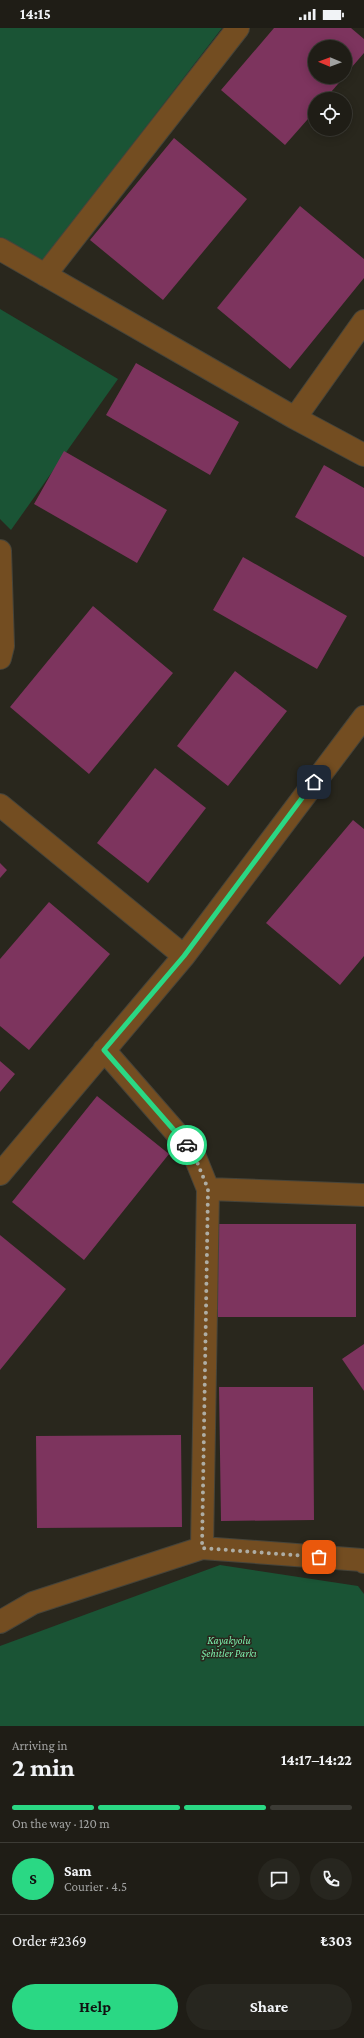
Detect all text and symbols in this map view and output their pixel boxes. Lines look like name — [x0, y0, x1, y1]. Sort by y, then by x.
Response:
text: 14:15 — [20, 6, 51, 22]
north arrow — [308, 40, 352, 84]
map controls — [308, 40, 352, 136]
button: locate — [308, 92, 352, 136]
pin — [297, 765, 331, 799]
icon: home — [303, 771, 325, 793]
courier — [167, 1125, 207, 1165]
icon: car — [176, 1134, 198, 1156]
pin — [302, 1540, 336, 1574]
icon: bag — [308, 1546, 330, 1568]
park label: Kayakyolu Şehitler Parkı — [201, 1634, 257, 1660]
text: Arriving in — [12, 1738, 68, 1753]
text: 14:17–14:22 — [281, 1752, 352, 1768]
text: 2 min — [12, 1753, 75, 1782]
text: On the way · 120 m — [12, 1816, 110, 1831]
button: chat — [258, 1858, 300, 1900]
button: phone — [310, 1858, 352, 1900]
text: Sam — [64, 1863, 92, 1879]
text: S — [29, 1871, 37, 1887]
text: Courier · 4.5 — [64, 1879, 127, 1894]
text: Order #2369 — [12, 1933, 87, 1949]
text: ₺303 — [321, 1933, 352, 1949]
button: Help — [12, 1984, 178, 2030]
button: Share — [186, 1984, 352, 2030]

